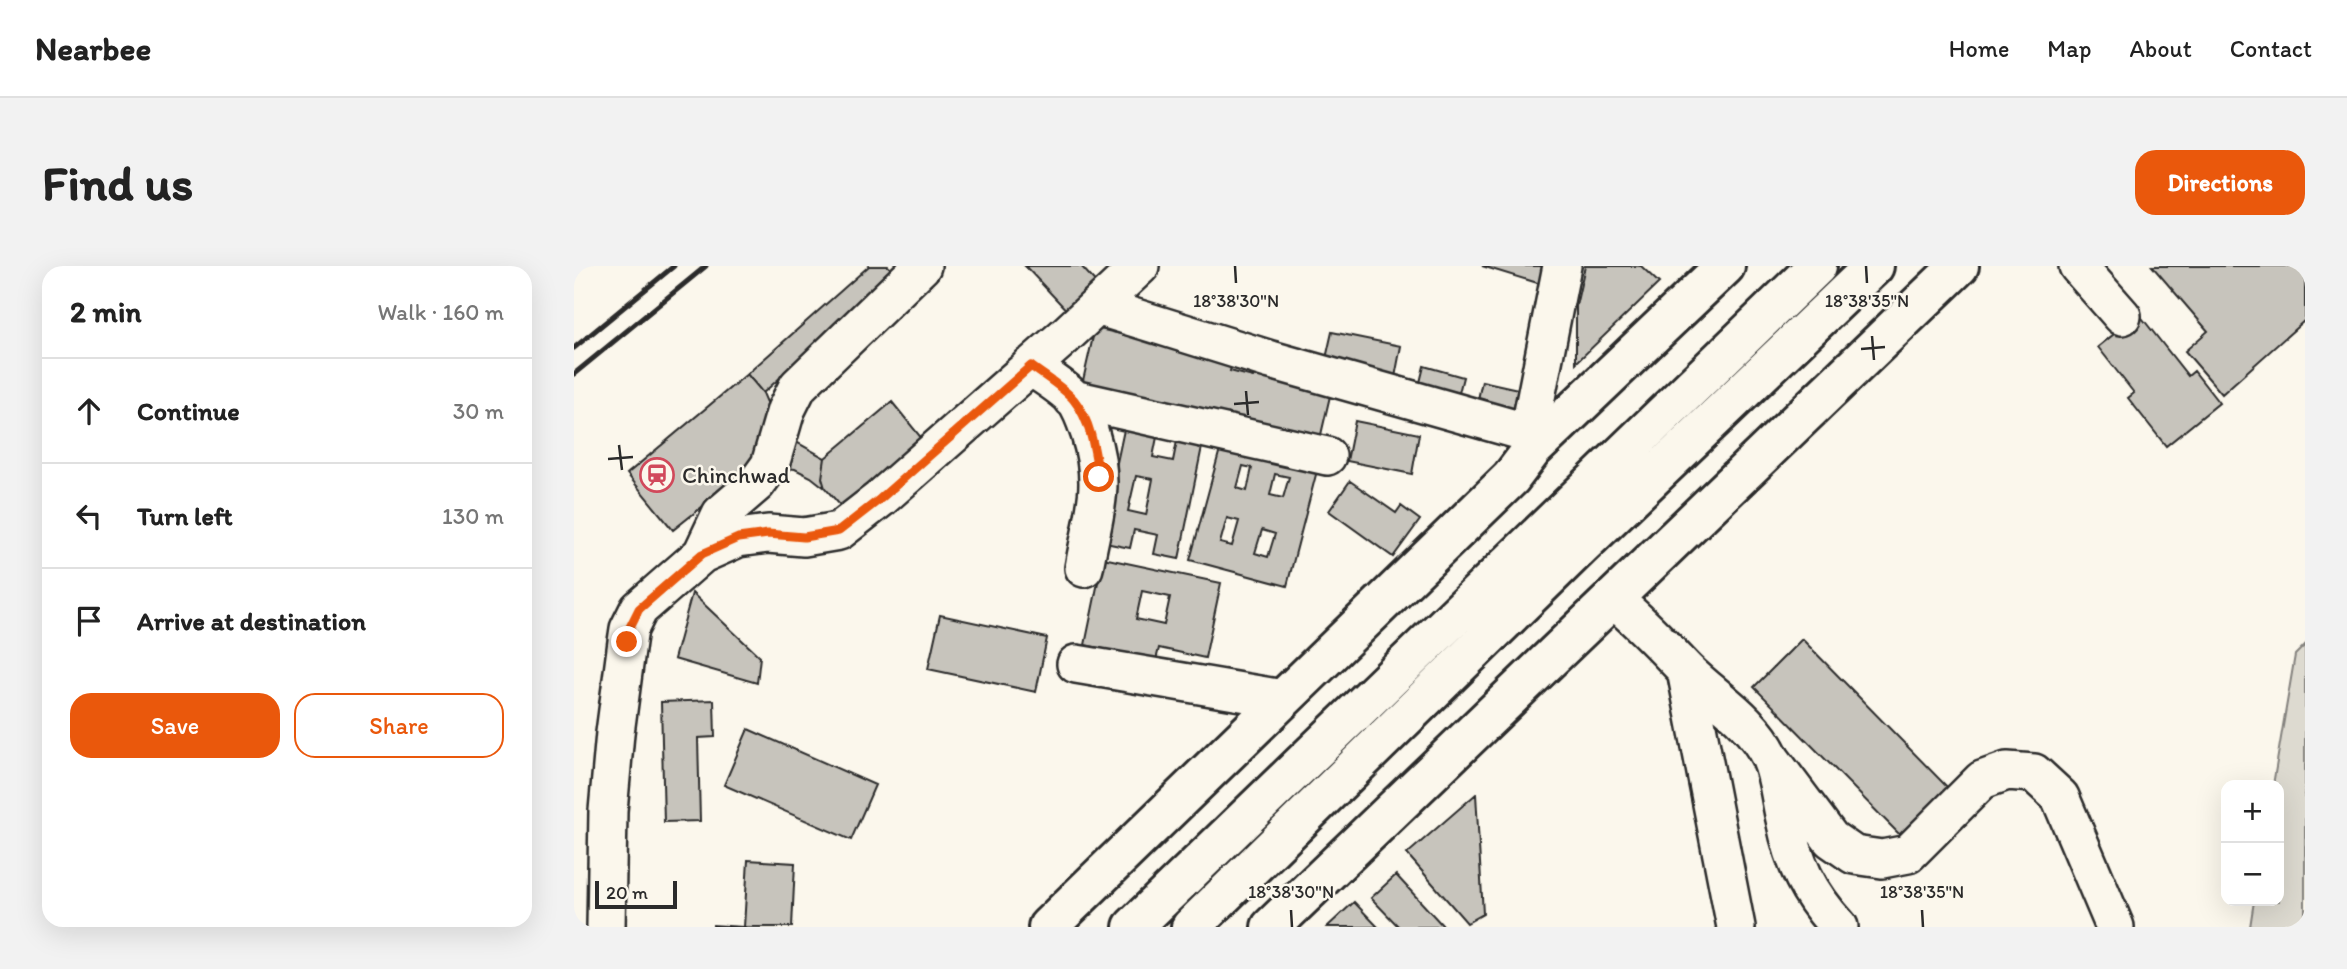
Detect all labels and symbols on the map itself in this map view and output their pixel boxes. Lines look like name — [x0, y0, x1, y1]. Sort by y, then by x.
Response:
text: 18°38'30"N — [1193, 290, 1279, 312]
text: 18°38'35"N — [1825, 290, 1909, 312]
station icon: Chinchwad — [638, 456, 676, 494]
place label: Chinchwad — [682, 461, 790, 489]
route start — [1083, 461, 1114, 492]
route end — [611, 626, 642, 657]
scale bar — [595, 878, 677, 910]
text: 18°38'30"N — [1248, 881, 1334, 903]
text: 18°38'35"N — [1880, 881, 1964, 903]

